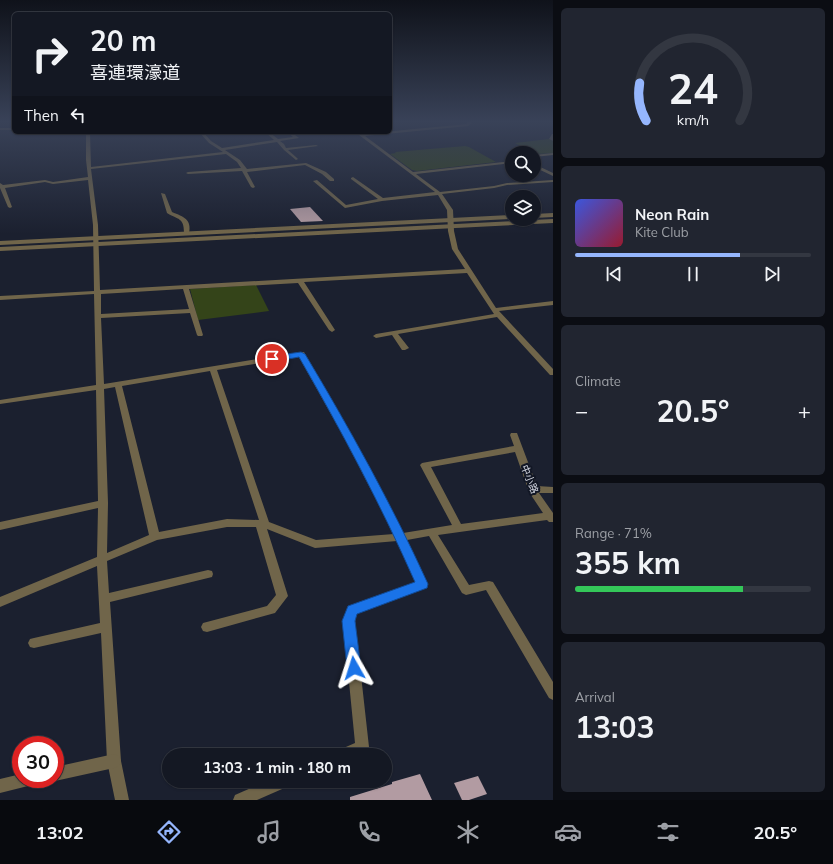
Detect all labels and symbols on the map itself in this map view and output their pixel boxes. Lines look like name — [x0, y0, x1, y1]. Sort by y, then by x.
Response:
pin — [255, 342, 289, 376]
street label: 中小路 — [518, 463, 541, 496]
position arrow — [333, 647, 375, 689]
speed limit sign: 30 — [12, 736, 64, 788]

